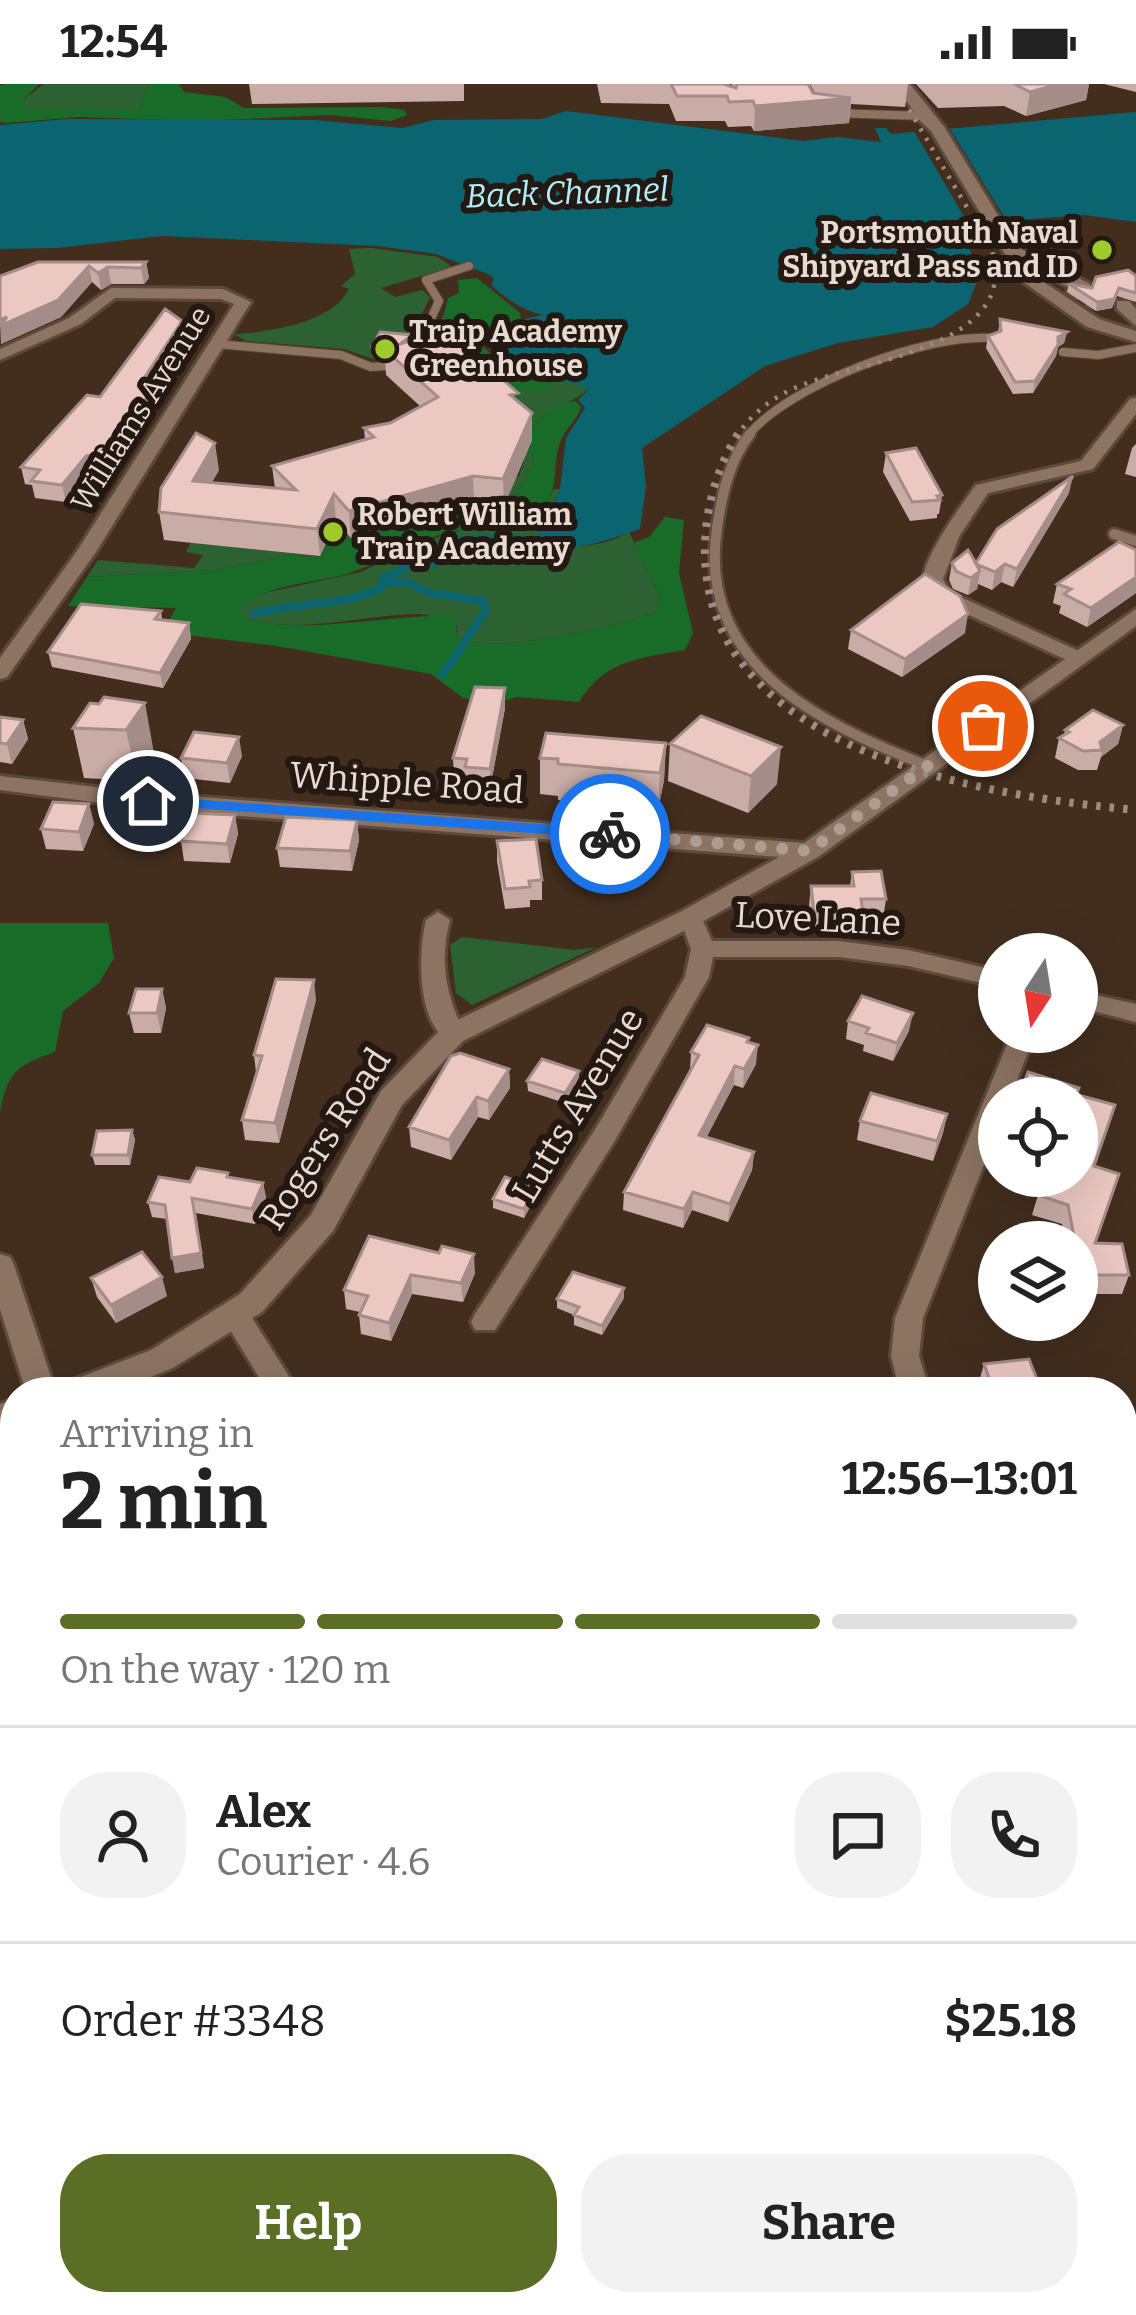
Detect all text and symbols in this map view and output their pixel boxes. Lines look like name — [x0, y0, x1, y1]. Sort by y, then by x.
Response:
text: 12:54 — [60, 15, 167, 69]
water label: Back Channel — [465, 169, 669, 217]
place label: Portsmouth Naval Shipyard Pass and ID — [782, 215, 1078, 285]
marker: Portsmouth Naval Shipyard Pass and ID — [1089, 237, 1115, 263]
street label: Williams Avenue — [63, 300, 219, 518]
place label: Traip Academy Greenhouse — [409, 314, 622, 384]
marker: Traip Academy Greenhouse — [372, 336, 398, 362]
place label: Robert William Traip Academy — [357, 497, 572, 567]
marker: Robert William Traip Academy — [320, 519, 346, 545]
pin — [932, 675, 1034, 777]
icon: bag — [950, 693, 1016, 759]
pin — [97, 750, 199, 852]
street label: Whipple Road — [289, 753, 525, 813]
icon: home — [115, 768, 181, 834]
courier — [550, 774, 670, 894]
icon: bike — [577, 801, 643, 867]
street label: Love Lane — [734, 893, 902, 945]
north arrow — [978, 933, 1098, 1053]
map controls — [978, 933, 1098, 1341]
street label: Lutts Avenue — [503, 1000, 653, 1210]
street label: Rogers Road — [250, 1040, 400, 1238]
button: locate — [978, 1077, 1098, 1197]
button: layers — [978, 1221, 1098, 1341]
text: Arriving in — [60, 1411, 254, 1457]
text: 12:56–13:01 — [842, 1452, 1077, 1506]
text: 2 min — [60, 1455, 267, 1549]
text: On the way · 120 m — [60, 1647, 390, 1693]
button: person — [60, 1772, 186, 1898]
button: chat — [795, 1772, 921, 1898]
button: phone — [951, 1772, 1077, 1898]
text: Alex — [216, 1785, 311, 1839]
text: Courier · 4.6 — [216, 1839, 431, 1885]
text: Order #3348 — [60, 1994, 326, 2048]
text: $25.18 — [944, 1994, 1077, 2048]
button: Help — [60, 2154, 557, 2292]
button: Share — [581, 2154, 1077, 2292]

